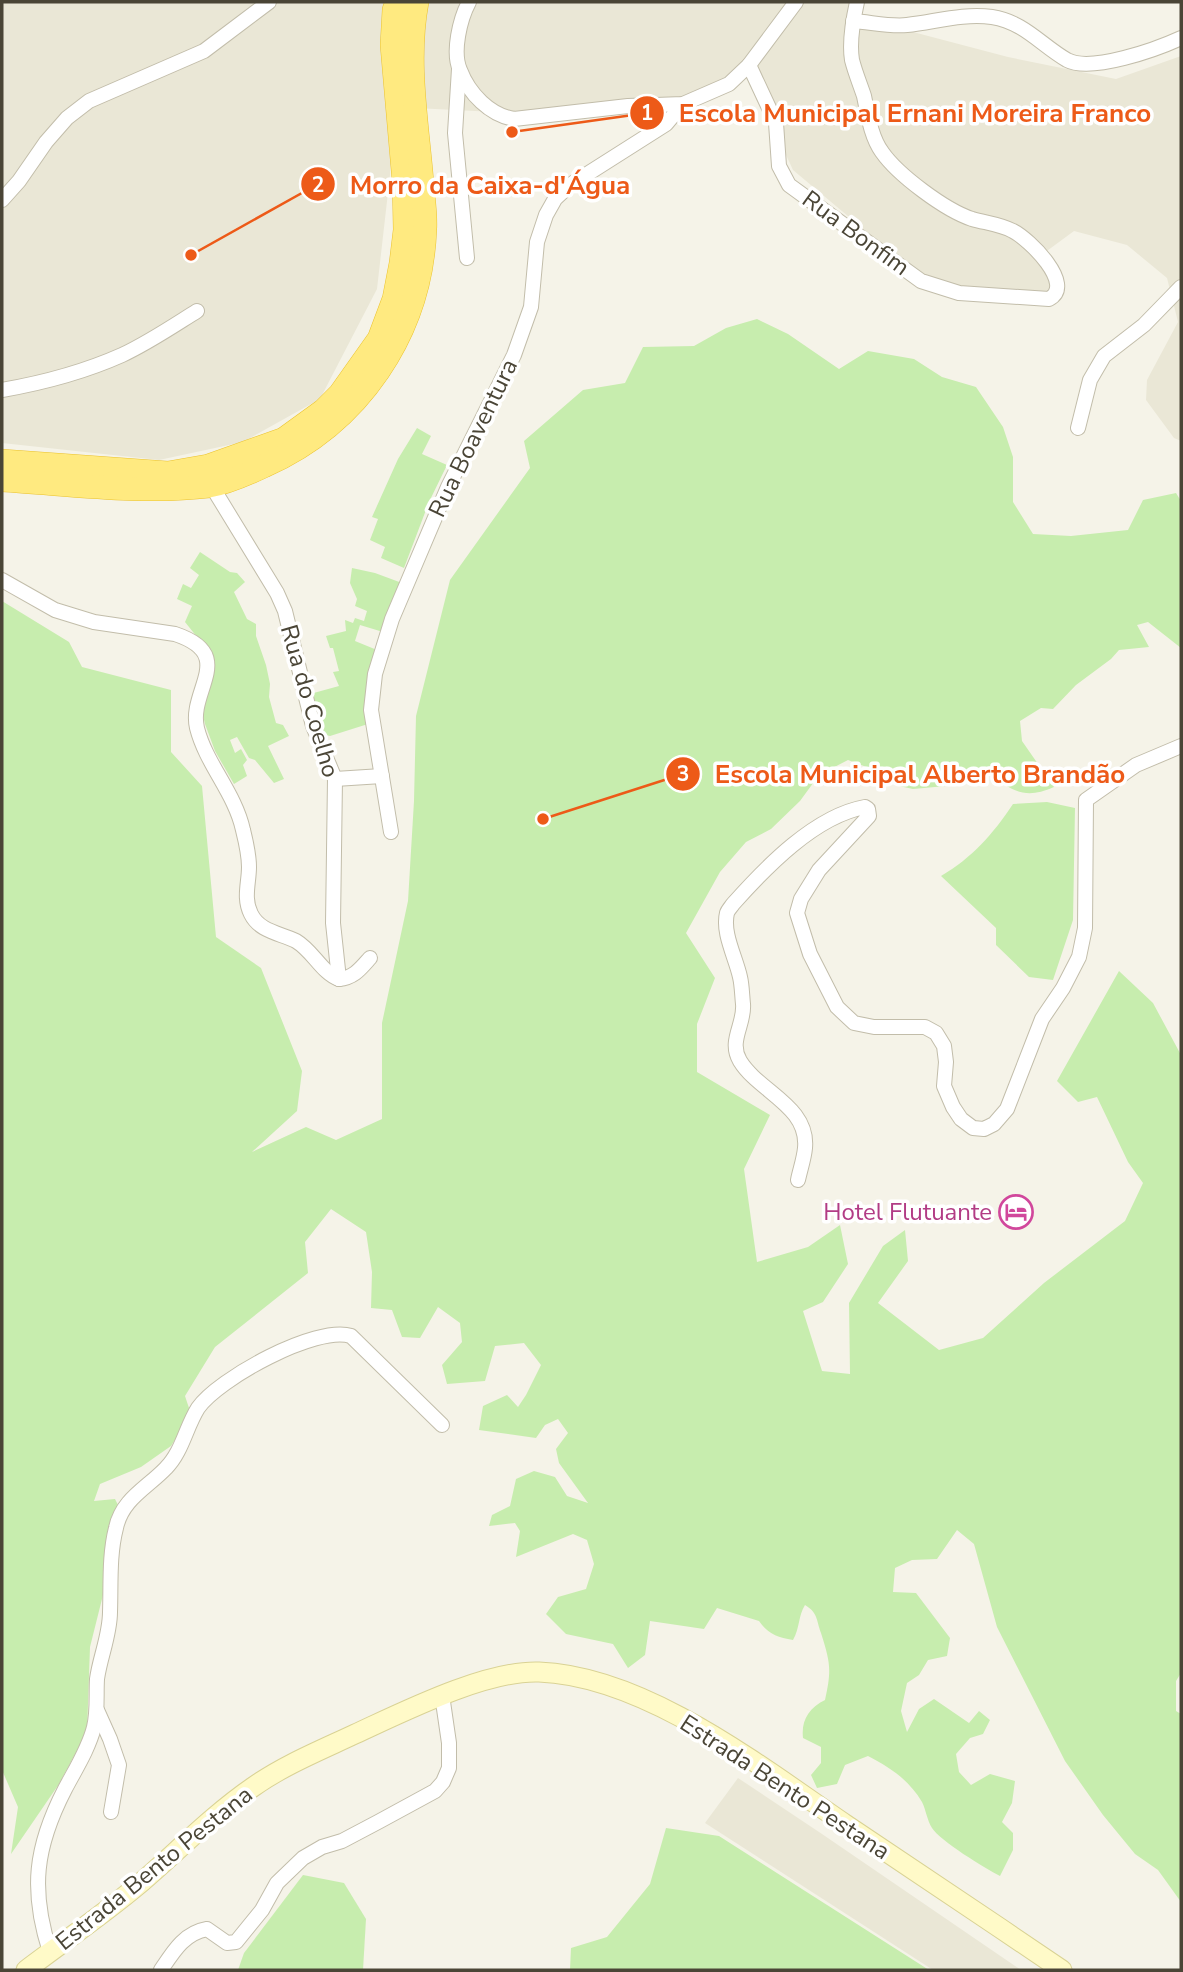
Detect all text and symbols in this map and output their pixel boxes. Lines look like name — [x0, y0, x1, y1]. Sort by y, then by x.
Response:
callout: Escola Municipal Ernani Moreira Franco — [629, 89, 1165, 136]
text: Escola Municipal Ernani Moreira Franco — [679, 96, 1151, 131]
text: 1 — [641, 99, 653, 127]
callout: Morro da Caixa-d'Água — [301, 161, 644, 208]
text: Morro da Caixa-d'Água — [350, 168, 630, 203]
text: 2 — [312, 171, 324, 199]
street label: Rua Bonfim — [796, 183, 916, 283]
street label: Rua Boaventura — [421, 354, 525, 522]
street label: Rua do Coelho — [273, 621, 347, 781]
callout: Escola Municipal Alberto Brandão — [666, 750, 1139, 797]
text: Escola Municipal Alberto Brandão — [715, 757, 1125, 792]
text: 3 — [677, 760, 689, 788]
hotel icon: Hotel Flutuante — [997, 1193, 1035, 1231]
place label: Hotel Flutuante — [823, 1196, 992, 1228]
street label: Estrada Bento Pestana — [674, 1707, 896, 1867]
street label: Estrada Bento Pestana — [49, 1779, 259, 1957]

